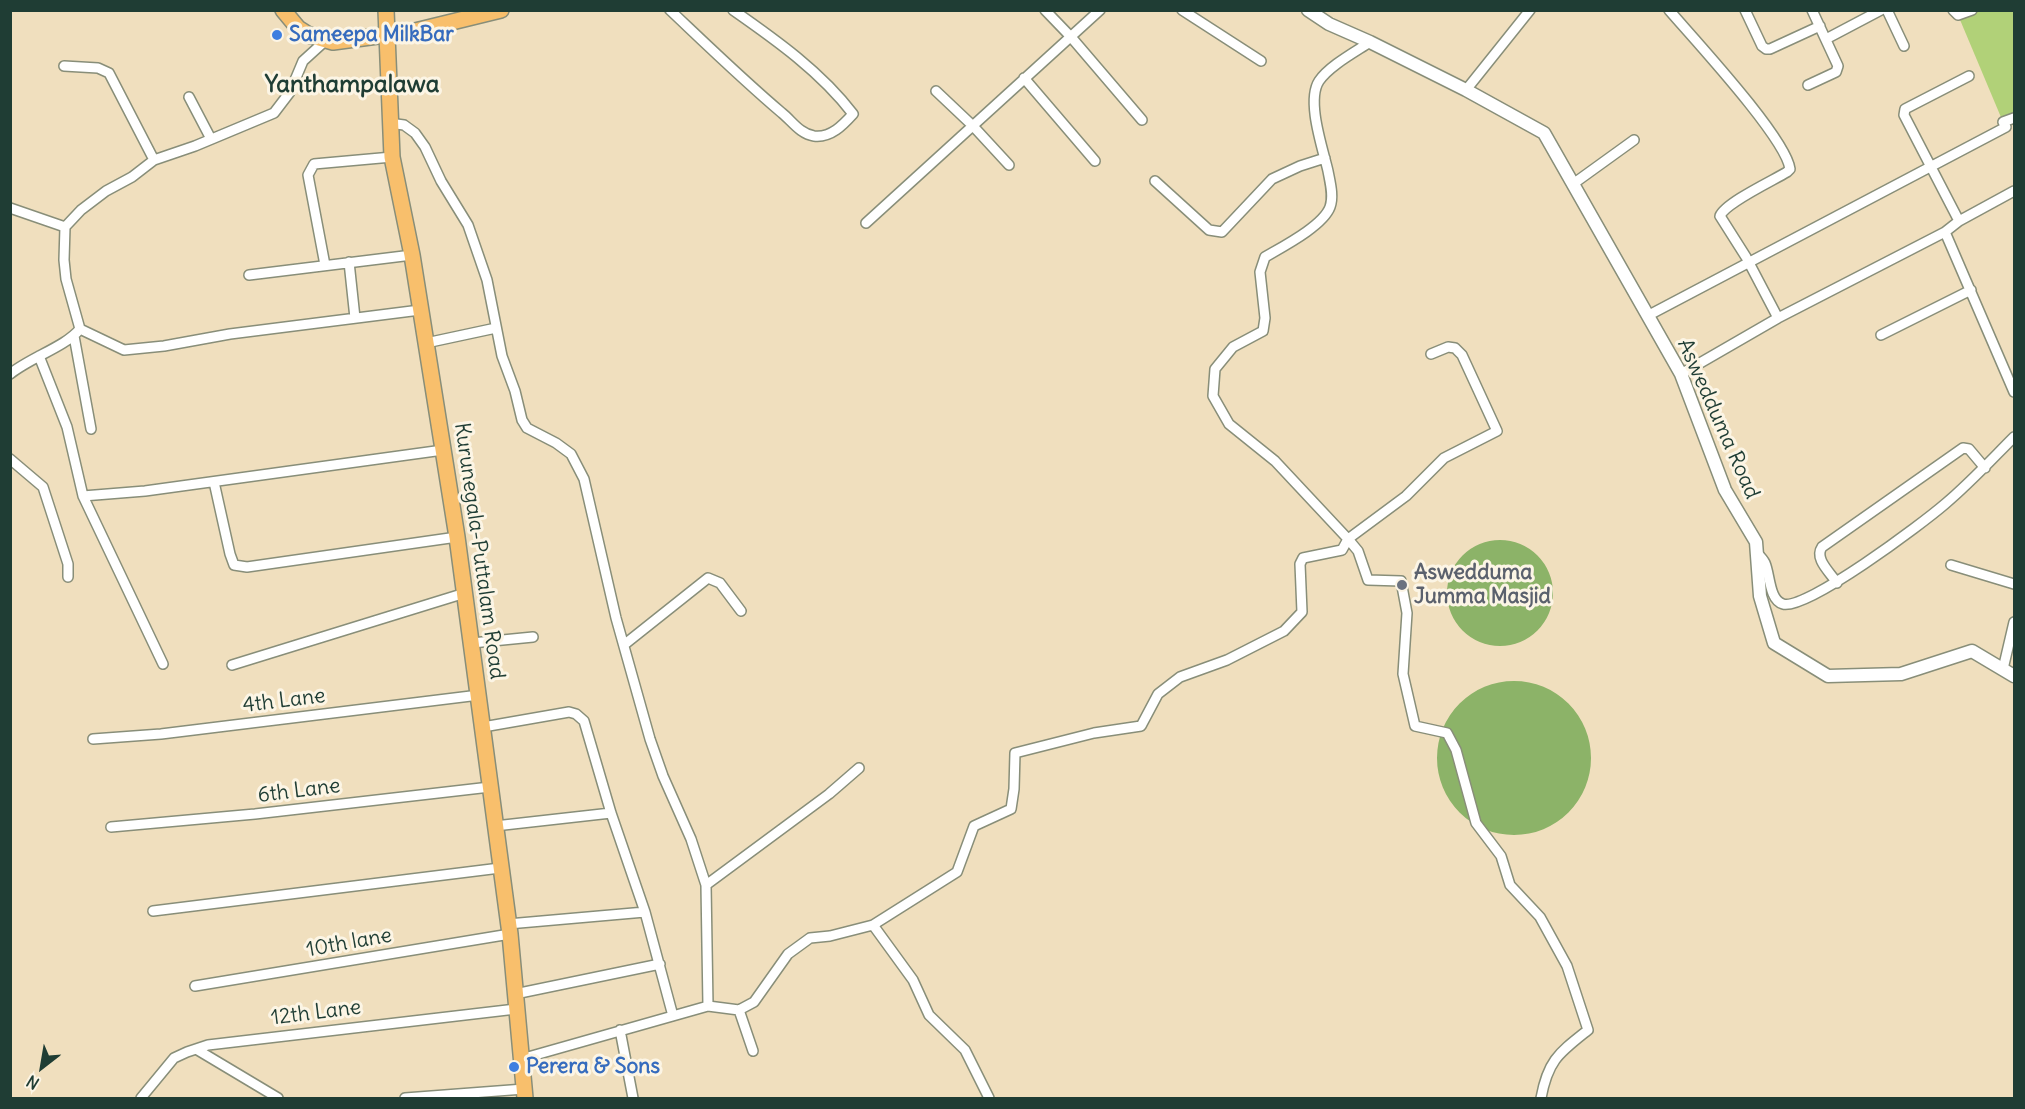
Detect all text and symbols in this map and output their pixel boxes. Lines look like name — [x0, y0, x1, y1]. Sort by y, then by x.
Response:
place label: Sameepa MilkBar — [289, 22, 454, 48]
marker: Sameepa MilkBar — [270, 28, 284, 42]
district label: Yanthampalawa — [265, 71, 439, 99]
street label: Aswedduma Road — [1671, 335, 1765, 503]
street label: Kurunegala-Puttalam Road — [449, 421, 509, 681]
place label: Aswedduma Jumma Masjid — [1414, 560, 1551, 610]
marker: Aswedduma Jumma Masjid — [1395, 578, 1409, 592]
street label: 4th Lane — [241, 683, 327, 719]
street label: 6th Lane — [256, 773, 342, 809]
street label: 10th lane — [304, 923, 394, 963]
street label: 12th Lane — [269, 995, 363, 1031]
north arrow — [12, 1037, 72, 1097]
place label: Perera & Sons — [526, 1054, 660, 1080]
marker: Perera & Sons — [507, 1060, 521, 1074]
text: N — [23, 1071, 43, 1094]

